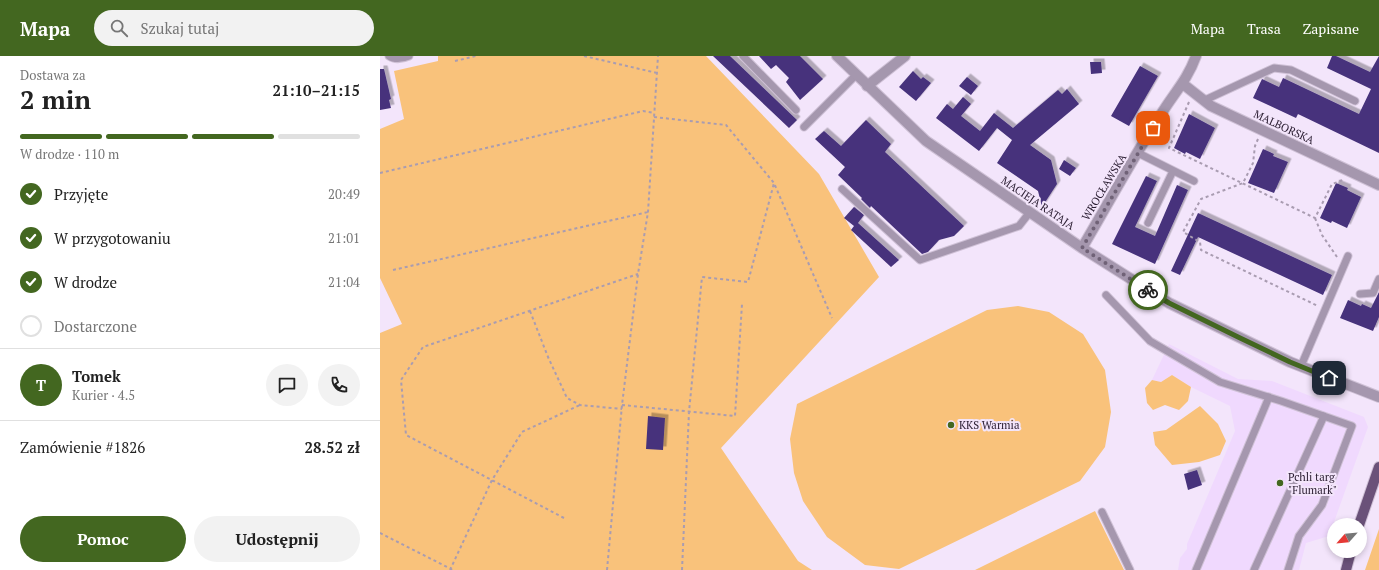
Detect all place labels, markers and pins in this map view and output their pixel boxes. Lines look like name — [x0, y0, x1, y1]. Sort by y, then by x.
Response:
pin — [1136, 111, 1170, 145]
pin — [1312, 361, 1346, 395]
place label: KKS Warmia — [959, 418, 1020, 432]
marker: KKS Warmia — [946, 420, 956, 430]
place label: Pchli targ "Flumark" — [1288, 470, 1337, 497]
marker: Pchli targ "Flumark" — [1275, 478, 1285, 488]

